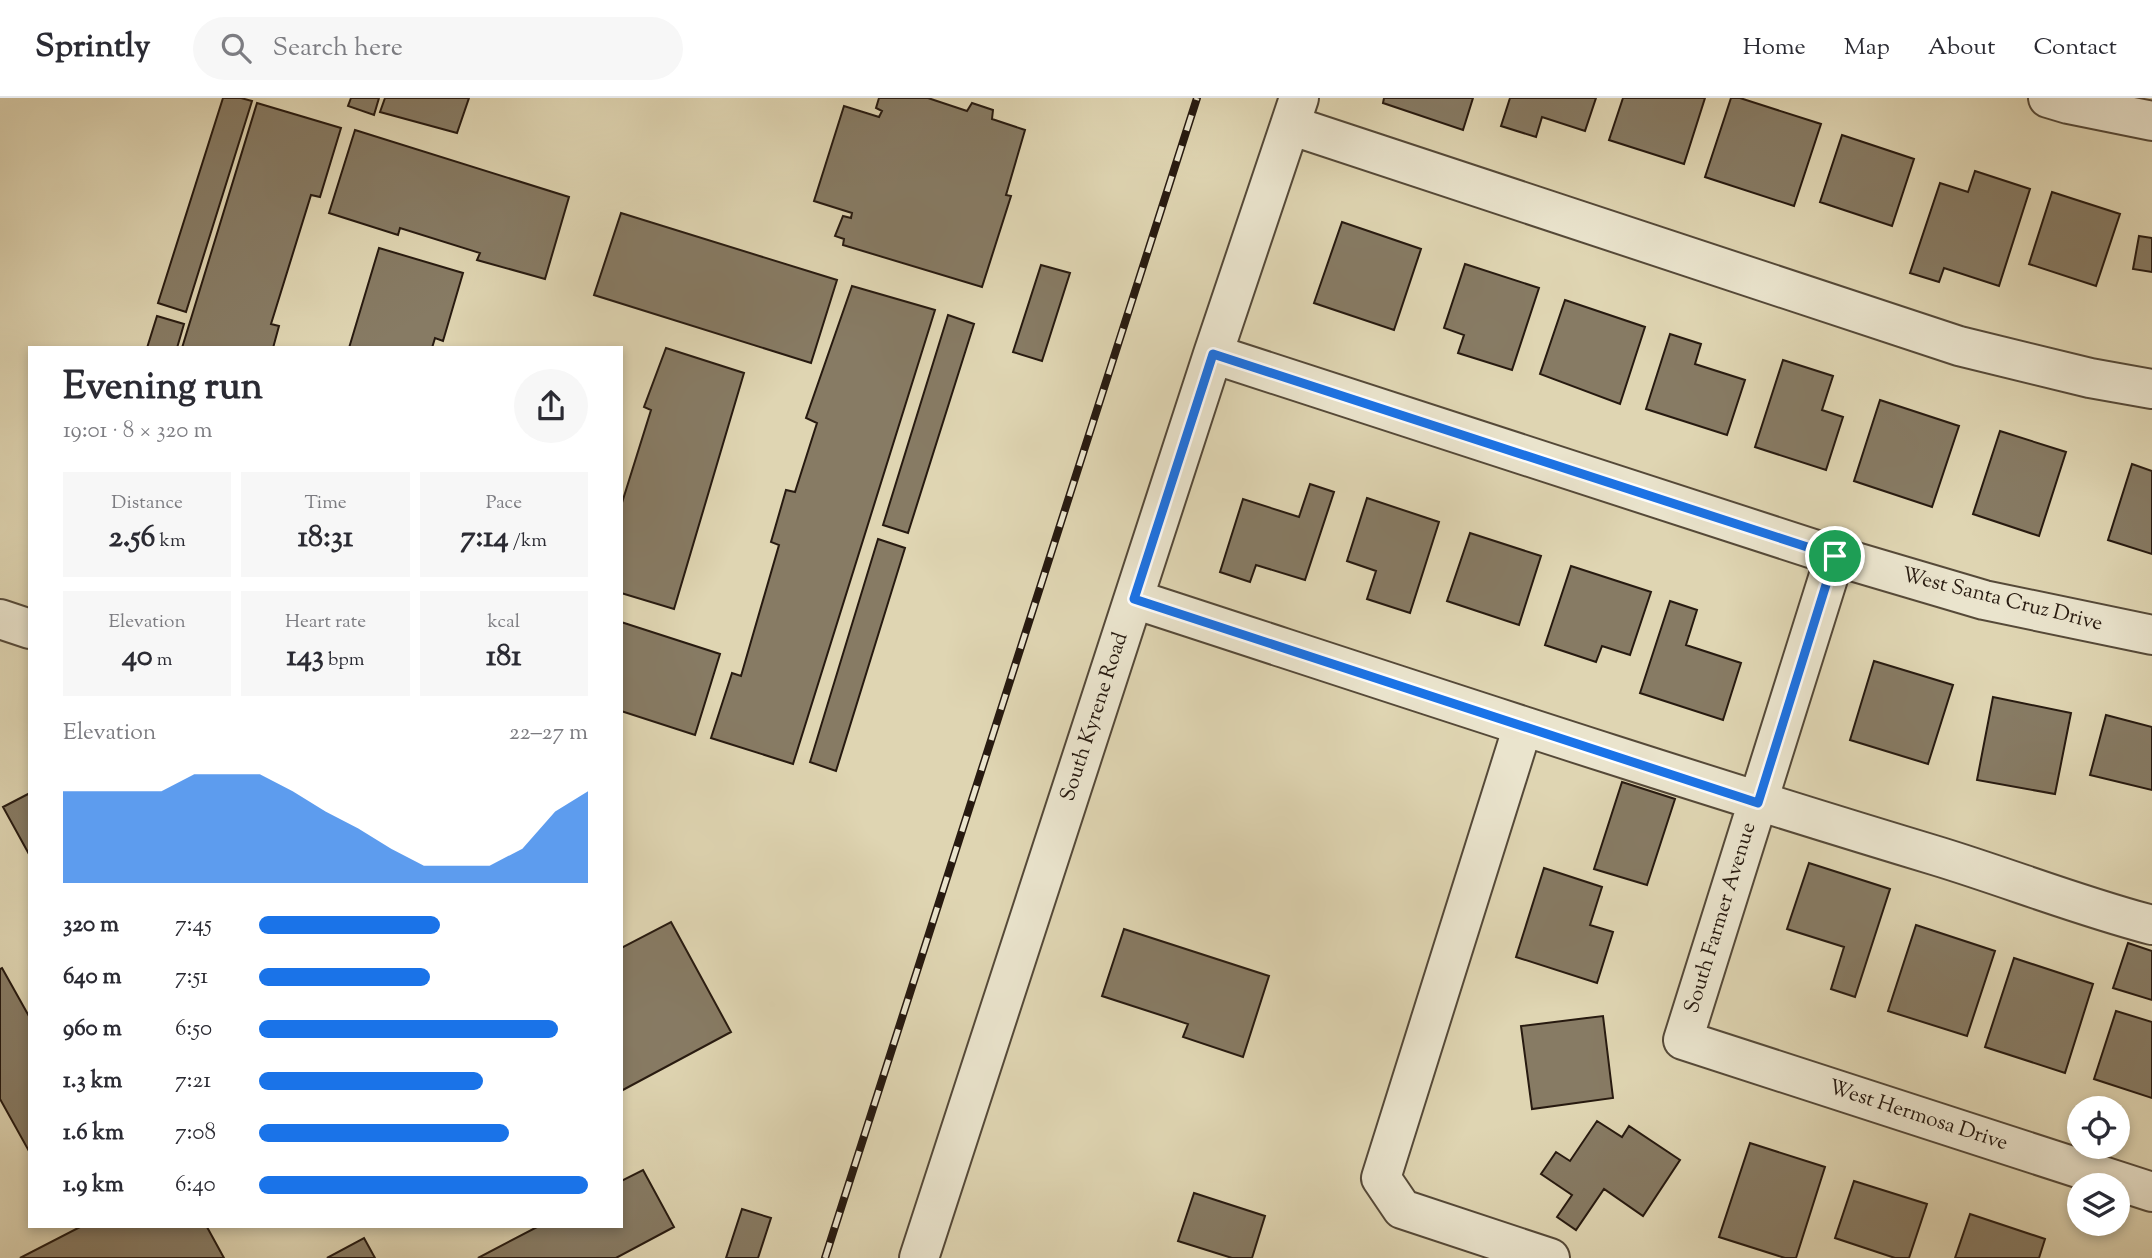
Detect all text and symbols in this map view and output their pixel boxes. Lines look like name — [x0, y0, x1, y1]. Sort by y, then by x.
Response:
search box — [193, 17, 683, 80]
text: Sprintly — [35, 24, 151, 72]
icon: search — [217, 29, 255, 67]
text: Search here — [273, 30, 403, 67]
text: Home — [1743, 31, 1806, 65]
text: Map — [1844, 31, 1890, 65]
text: About — [1928, 31, 1995, 65]
text: Contact — [2033, 31, 2117, 65]
text: Evening run — [63, 362, 263, 416]
button: share — [514, 369, 588, 443]
text: 19:01 · 8 × 320 m — [63, 415, 212, 448]
text: Distance — [111, 490, 183, 517]
text: Time — [304, 490, 347, 517]
text: Pace — [486, 490, 522, 517]
text: 2.56 — [109, 517, 155, 560]
text: 18:31 — [298, 517, 353, 560]
text: 7:14 — [461, 517, 509, 560]
pin — [1805, 526, 1865, 586]
text: km — [155, 528, 186, 555]
text: /km — [509, 528, 547, 555]
icon: arrive — [1816, 537, 1854, 575]
street label: West Santa Cruz Drive — [1898, 560, 2106, 640]
text: Elevation — [109, 609, 186, 636]
text: Heart rate — [285, 609, 366, 636]
text: kcal — [487, 609, 520, 636]
street label: South Kyrene Road — [1054, 629, 1136, 805]
text: 40 — [122, 636, 153, 679]
text: 143 — [287, 636, 324, 679]
text: 181 — [486, 636, 522, 679]
text: m — [153, 647, 172, 674]
text: bpm — [324, 647, 364, 674]
text: Elevation — [63, 717, 156, 750]
text: 22–27 m — [509, 717, 588, 750]
street label: South Farmer Avenue — [1678, 819, 1764, 1017]
text: 320 m — [63, 909, 119, 942]
text: 7:45 — [175, 909, 212, 942]
text: 640 m — [63, 961, 121, 994]
text: 7:51 — [175, 961, 208, 994]
text: 960 m — [63, 1013, 122, 1046]
text: 6:50 — [175, 1013, 212, 1046]
text: 1.3 km — [63, 1065, 122, 1098]
text: 7:21 — [175, 1065, 211, 1098]
street label: West Hermosa Drive — [1825, 1073, 2011, 1159]
map controls — [2067, 1096, 2130, 1236]
button: locate — [2067, 1096, 2130, 1159]
text: 1.6 km — [63, 1117, 124, 1150]
text: 7:08 — [175, 1117, 216, 1150]
text: 1.9 km — [63, 1169, 124, 1202]
text: 6:40 — [175, 1169, 216, 1202]
button: layers — [2067, 1173, 2130, 1236]

